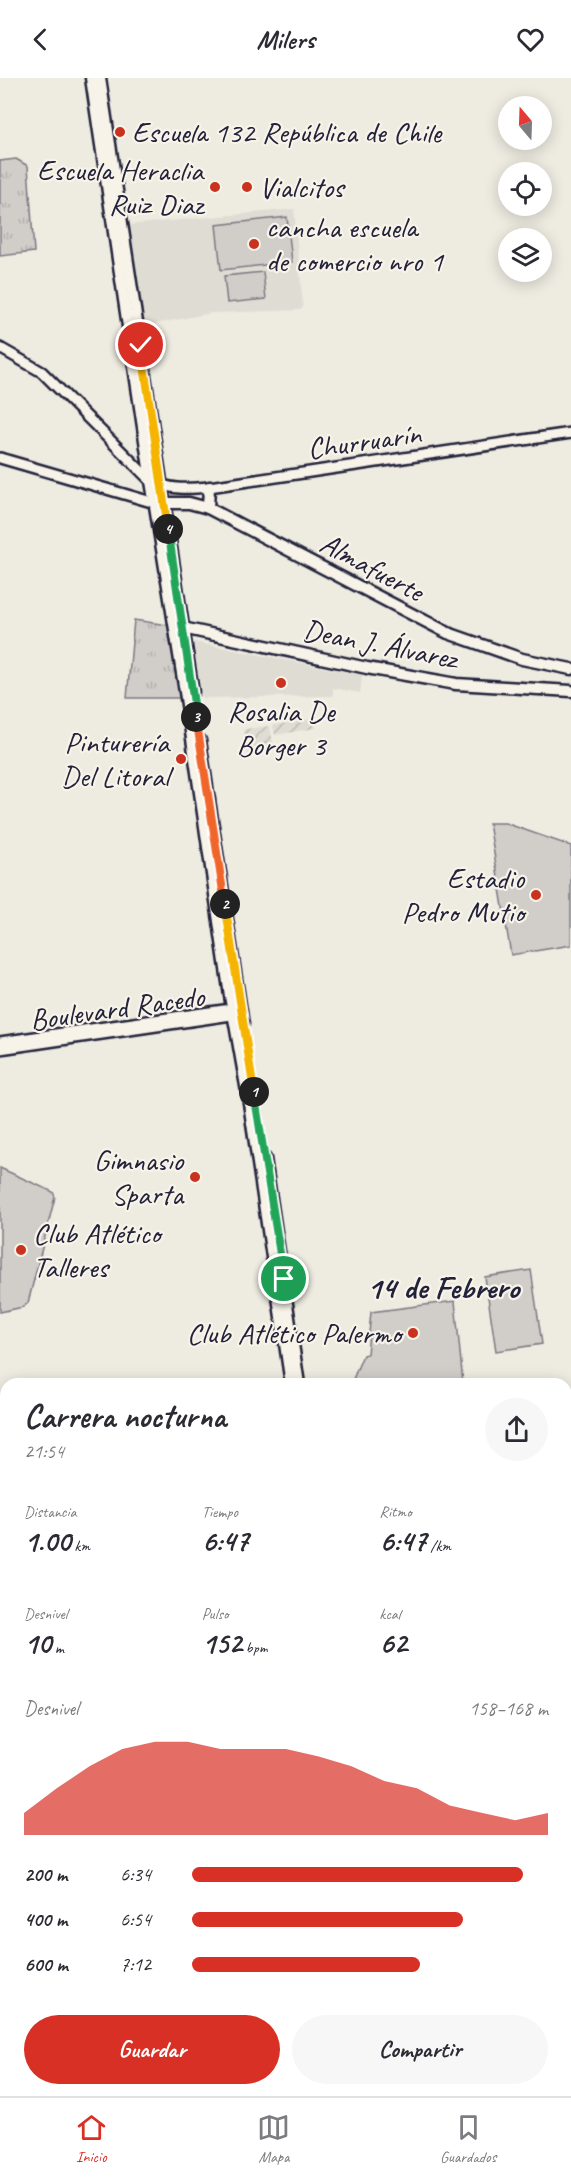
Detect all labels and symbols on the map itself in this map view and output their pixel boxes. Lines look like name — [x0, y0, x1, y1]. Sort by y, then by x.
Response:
north arrow — [498, 96, 552, 150]
place label: Escuela 132 República de Chile — [132, 113, 443, 151]
marker: Escuela 132 República de Chile — [113, 125, 127, 139]
place label: Escuela Heraclia Ruiz Diaz — [37, 151, 206, 223]
place label: Vialcitos — [259, 168, 346, 206]
marker: Escuela Heraclia Ruiz Diaz — [208, 180, 222, 194]
marker: Vialcitos — [240, 180, 254, 194]
place label: cancha escuela de comercio nro 1 — [266, 208, 444, 280]
marker: cancha escuela de comercio nro 1 — [247, 237, 261, 251]
pin — [115, 319, 166, 370]
street label: Churruarín — [305, 414, 425, 468]
pin: 4 — [153, 514, 183, 544]
street label: Almafuerte — [314, 524, 432, 611]
street label: Dean J. Álvarez — [300, 610, 464, 678]
marker: Rosalia De Borger 3 — [274, 676, 288, 690]
place label: Rosalia De Borger 3 — [228, 692, 337, 764]
pin: 3 — [181, 702, 211, 732]
place label: Pinturería Del Litoral — [61, 723, 174, 795]
marker: Pinturería Del Litoral — [174, 752, 188, 766]
place label: Estadio Pedro Mutio — [402, 859, 527, 931]
marker: Estadio Pedro Mutio — [529, 888, 543, 902]
pin: 2 — [210, 889, 240, 919]
street label: Boulevard Racedo — [27, 977, 208, 1039]
pin: 1 — [239, 1077, 269, 1107]
place label: Gimnasio Sparta — [94, 1141, 185, 1213]
marker: Gimnasio Sparta — [188, 1170, 202, 1184]
place label: Club Atlético Talleres — [33, 1214, 164, 1286]
marker: Club Atlético Talleres — [14, 1243, 28, 1257]
pin — [258, 1253, 309, 1304]
district label: 14 de Febrero — [367, 1267, 522, 1308]
place label: Club Atlético Palermo — [187, 1314, 404, 1352]
marker: Club Atlético Palermo — [406, 1326, 420, 1340]

